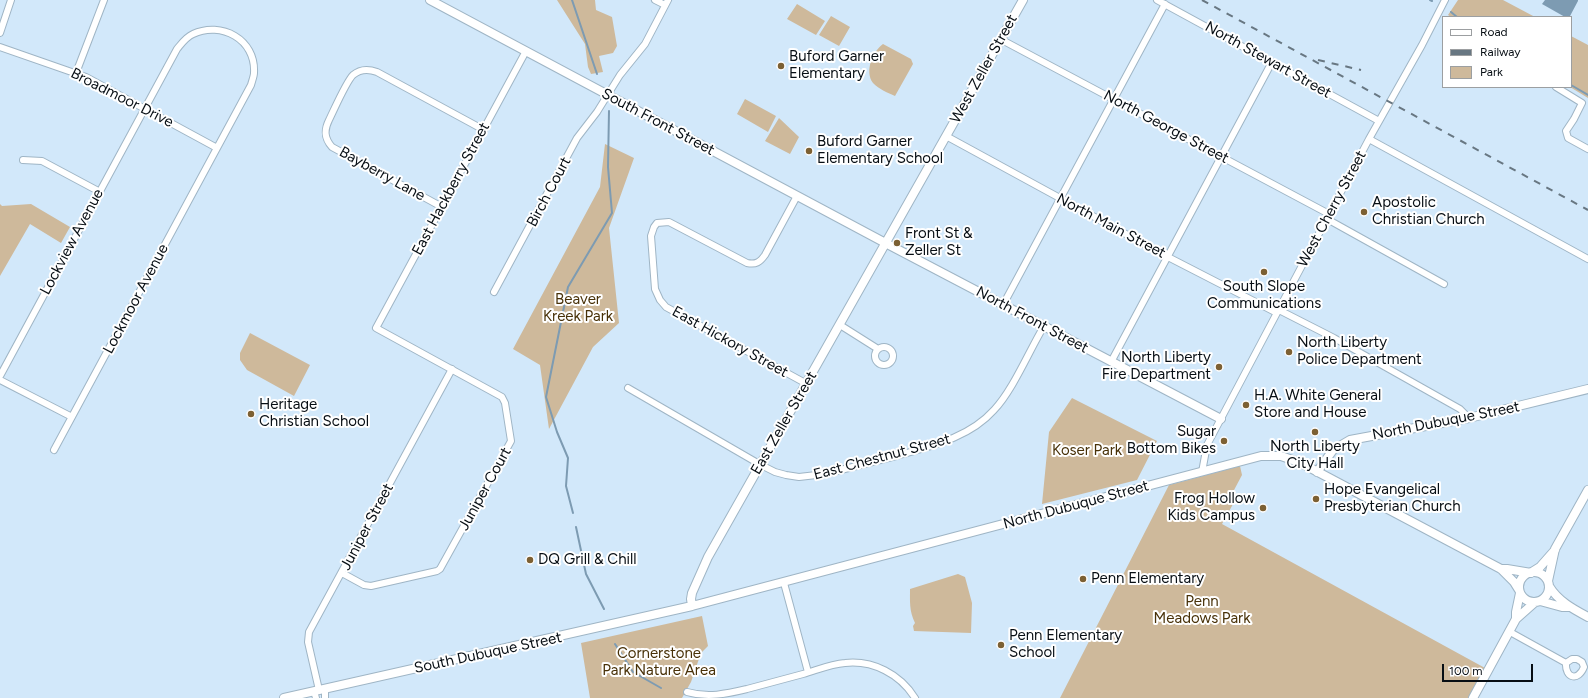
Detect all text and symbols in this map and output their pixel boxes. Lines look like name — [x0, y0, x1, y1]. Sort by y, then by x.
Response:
street label: West Zeller Street — [947, 11, 1021, 127]
legend — [1442, 16, 1572, 88]
street label: North Stewart Street — [1202, 18, 1334, 102]
text: Road — [1480, 25, 1508, 39]
text: Railway — [1480, 45, 1521, 59]
place label: Buford Garner Elementary — [789, 48, 884, 83]
marker: Buford Garner Elementary — [776, 61, 786, 71]
street label: Broadmoor Drive — [68, 64, 176, 132]
text: Park — [1480, 65, 1503, 79]
street label: South Front Street — [598, 85, 718, 159]
street label: North George Street — [1100, 86, 1232, 168]
street label: East Hackberry Street — [408, 119, 494, 259]
place label: Buford Garner Elementary School — [817, 133, 943, 168]
street label: Bayberry Lane — [336, 143, 428, 205]
marker: Buford Garner Elementary School — [804, 146, 814, 156]
street label: West Cherry Street — [1294, 148, 1370, 270]
street label: Birch Court — [523, 154, 575, 230]
street label: Lockview Avenue — [37, 186, 107, 298]
street label: North Main Street — [1053, 190, 1169, 262]
place label: Apostolic Christian Church — [1372, 194, 1485, 229]
marker: Apostolic Christian Church — [1359, 207, 1369, 217]
place label: Front St & Zeller St — [905, 225, 973, 260]
marker: Front St & Zeller St — [892, 238, 902, 248]
street label: Lockmoor Avenue — [100, 241, 172, 357]
marker: South Slope Communications — [1259, 267, 1269, 277]
place label: South Slope Communications — [1207, 278, 1321, 313]
street label: North Front Street — [973, 283, 1091, 357]
park label: Beaver Kreek Park — [543, 291, 613, 326]
street label: East Hickory Street — [669, 303, 791, 381]
place label: North Liberty Police Department — [1297, 334, 1422, 369]
marker: North Liberty Police Department — [1284, 347, 1294, 357]
place label: North Liberty Fire Department — [1102, 349, 1211, 384]
marker: North Liberty Fire Department — [1214, 362, 1224, 372]
street label: East Zeller Street — [747, 368, 821, 478]
place label: H.A. White General Store and House — [1254, 387, 1381, 422]
place label: Heritage Christian School — [259, 396, 369, 431]
street label: North Dubuque Street — [1371, 398, 1521, 444]
marker: H.A. White General Store and House — [1241, 400, 1251, 410]
marker: Heritage Christian School — [246, 409, 256, 419]
place label: Sugar Bottom Bikes — [1127, 423, 1216, 458]
marker: North Liberty City Hall — [1310, 427, 1320, 437]
street label: East Chestnut Street — [812, 430, 952, 484]
marker: Sugar Bottom Bikes — [1219, 436, 1229, 446]
place label: North Liberty City Hall — [1270, 438, 1360, 473]
park label: Koser Park — [1052, 442, 1122, 460]
street label: Juniper Court — [455, 444, 515, 534]
street label: North Dubuque Street — [1001, 477, 1151, 533]
street label: Juniper Street — [337, 480, 397, 574]
place label: Hope Evangelical Presbyterian Church — [1324, 481, 1461, 516]
place label: Frog Hollow Kids Campus — [1167, 490, 1255, 525]
marker: Hope Evangelical Presbyterian Church — [1311, 494, 1321, 504]
marker: Frog Hollow Kids Campus — [1258, 503, 1268, 513]
place label: DQ Grill & Chill — [538, 551, 637, 569]
marker: DQ Grill & Chill — [525, 555, 535, 565]
place label: Penn Elementary — [1091, 570, 1204, 588]
marker: Penn Elementary — [1078, 574, 1088, 584]
park label: Penn Meadows Park — [1154, 593, 1250, 628]
place label: Penn Elementary School — [1009, 627, 1122, 662]
street label: South Dubuque Street — [412, 629, 564, 677]
marker: Penn Elementary School — [996, 640, 1006, 650]
park label: Cornerstone Park Nature Area — [602, 645, 716, 680]
scale bar — [1444, 656, 1535, 682]
text: 100 m — [1449, 664, 1483, 678]

